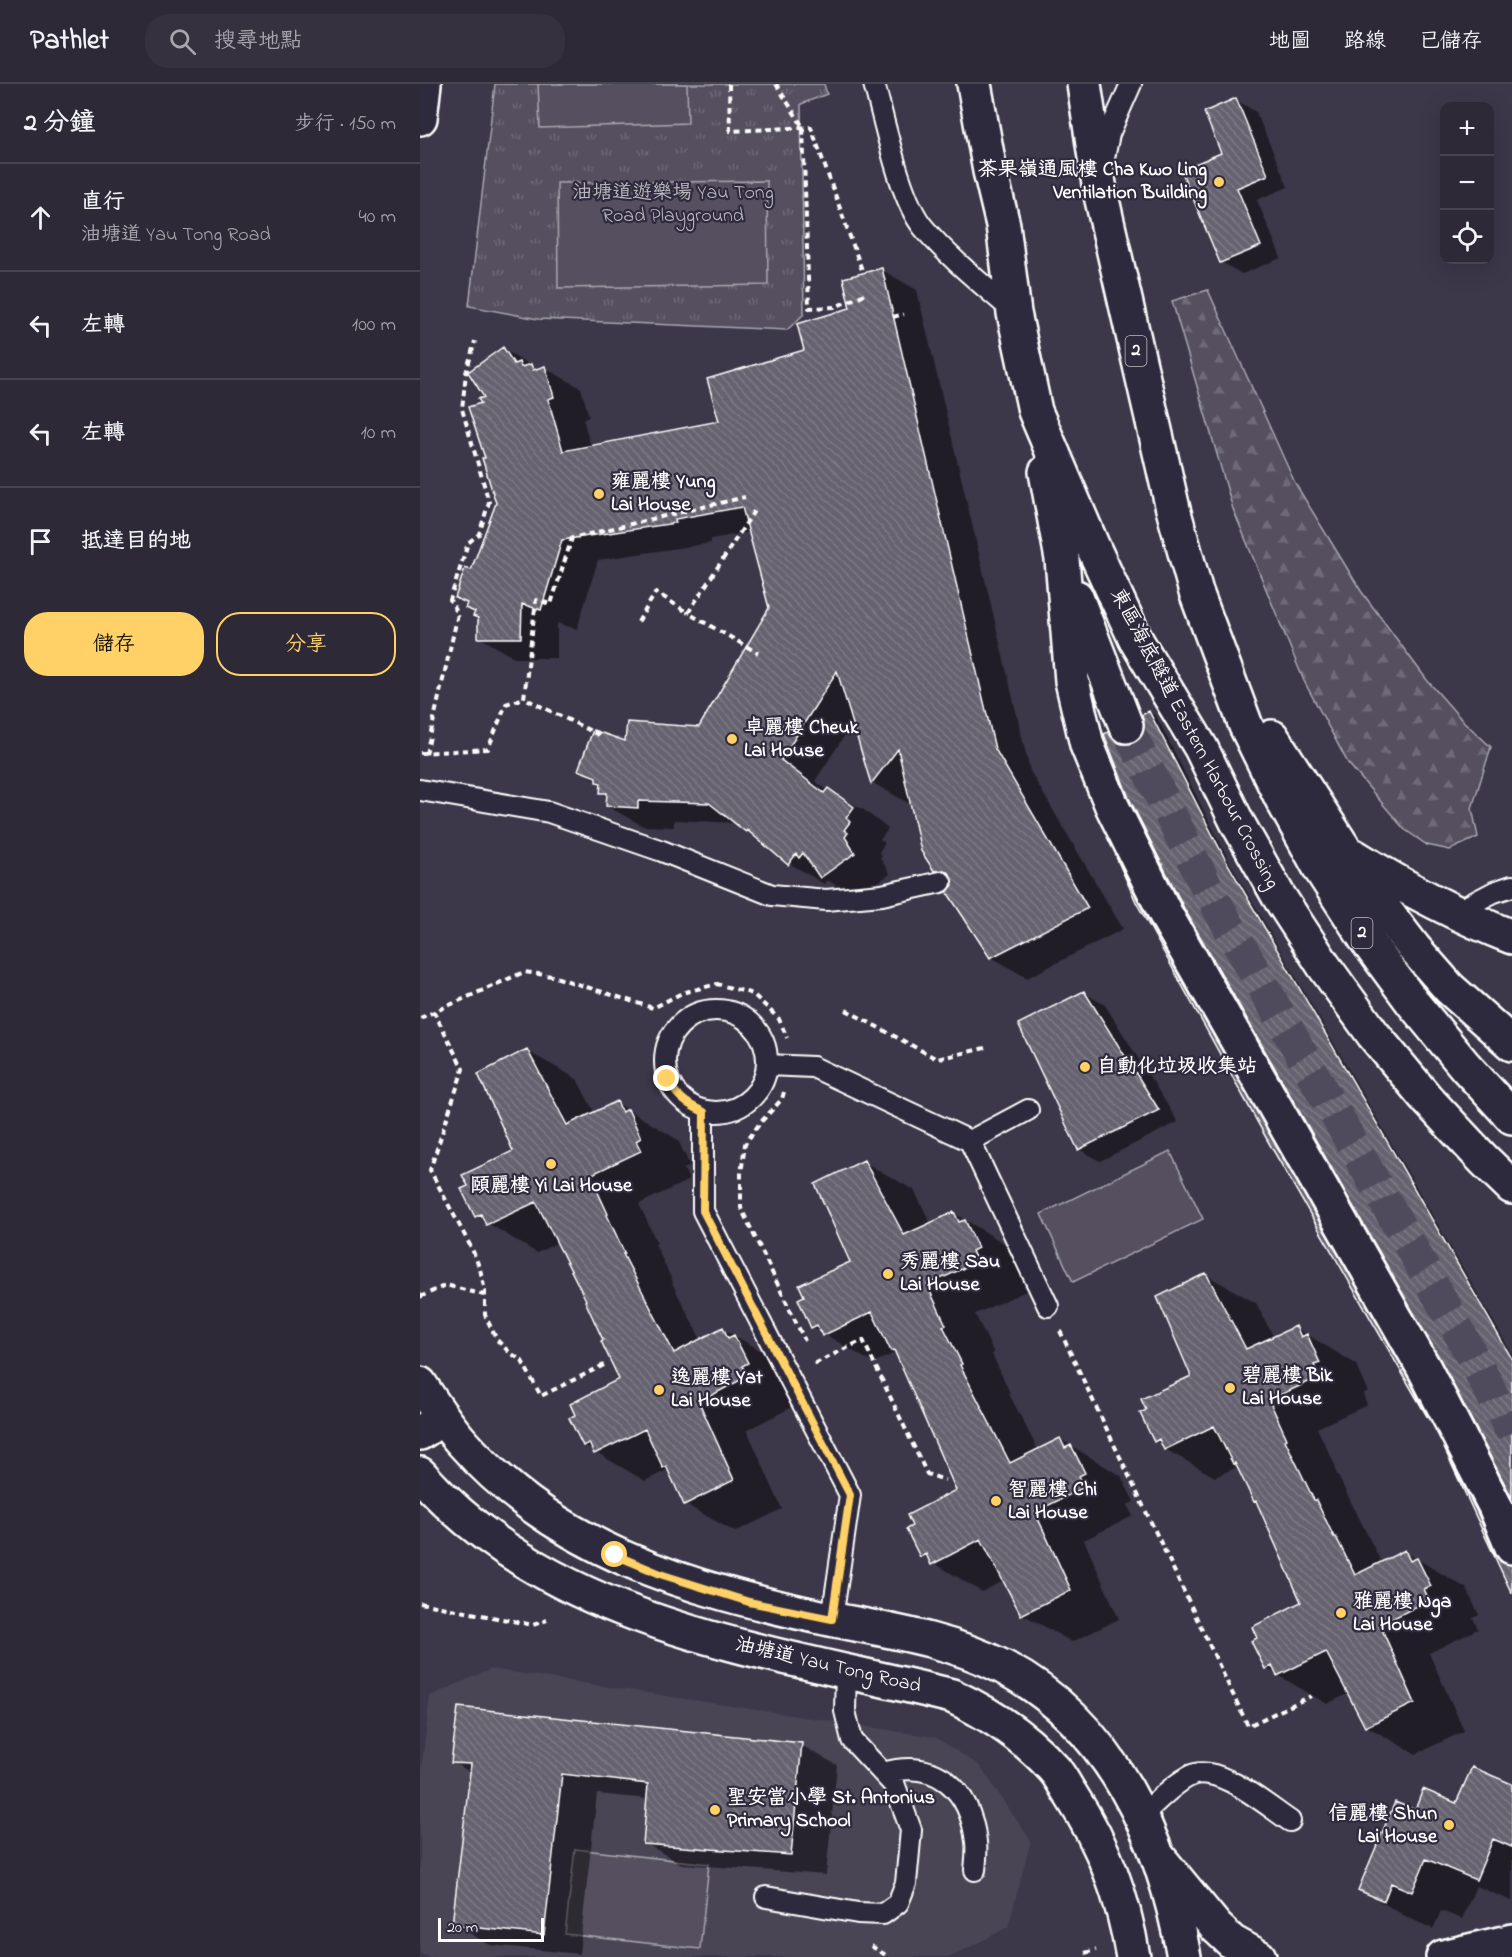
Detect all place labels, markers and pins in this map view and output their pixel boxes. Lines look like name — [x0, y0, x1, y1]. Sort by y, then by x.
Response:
place label: 茶果嶺通風樓 Cha Kwo Ling Ventilation Building — [978, 156, 1207, 209]
marker: 茶果嶺通風樓 Cha Kwo Ling Ventilation Building — [1212, 175, 1226, 189]
place label: 雍麗樓 Yung Lai House — [611, 468, 715, 520]
marker: 雍麗樓 Yung Lai House — [592, 487, 606, 501]
place label: 卓麗樓 Cheuk Lai House — [744, 714, 860, 766]
marker: 卓麗樓 Cheuk Lai House — [725, 732, 739, 746]
place label: 自動化垃圾收集站 — [1097, 1053, 1257, 1082]
marker: 自動化垃圾收集站 — [1078, 1060, 1092, 1074]
marker: 頤麗樓 Yi Lai House — [544, 1157, 558, 1171]
place label: 頤麗樓 Yi Lai House — [470, 1172, 633, 1201]
place label: 秀麗樓 Sau Lai House — [900, 1248, 1000, 1300]
marker: 秀麗樓 Sau Lai House — [881, 1267, 895, 1281]
place label: 碧麗樓 Bik Lai House — [1242, 1362, 1334, 1414]
place label: 逸麗樓 Yat Lai House — [671, 1364, 763, 1416]
marker: 碧麗樓 Bik Lai House — [1223, 1381, 1237, 1395]
marker: 逸麗樓 Yat Lai House — [652, 1383, 666, 1397]
place label: 智麗樓 Chi Lai House — [1008, 1476, 1097, 1528]
marker: 智麗樓 Chi Lai House — [989, 1494, 1003, 1508]
place label: 雅麗樓 Nga Lai House — [1353, 1588, 1451, 1640]
marker: 雅麗樓 Nga Lai House — [1334, 1606, 1348, 1620]
place label: 聖安當小學 St. Antonius Primary School — [727, 1784, 935, 1837]
place label: 信麗樓 Shun Lai House — [1328, 1800, 1438, 1852]
marker: 聖安當小學 St. Antonius Primary School — [708, 1803, 722, 1817]
marker: 信麗樓 Shun Lai House — [1442, 1818, 1456, 1832]

